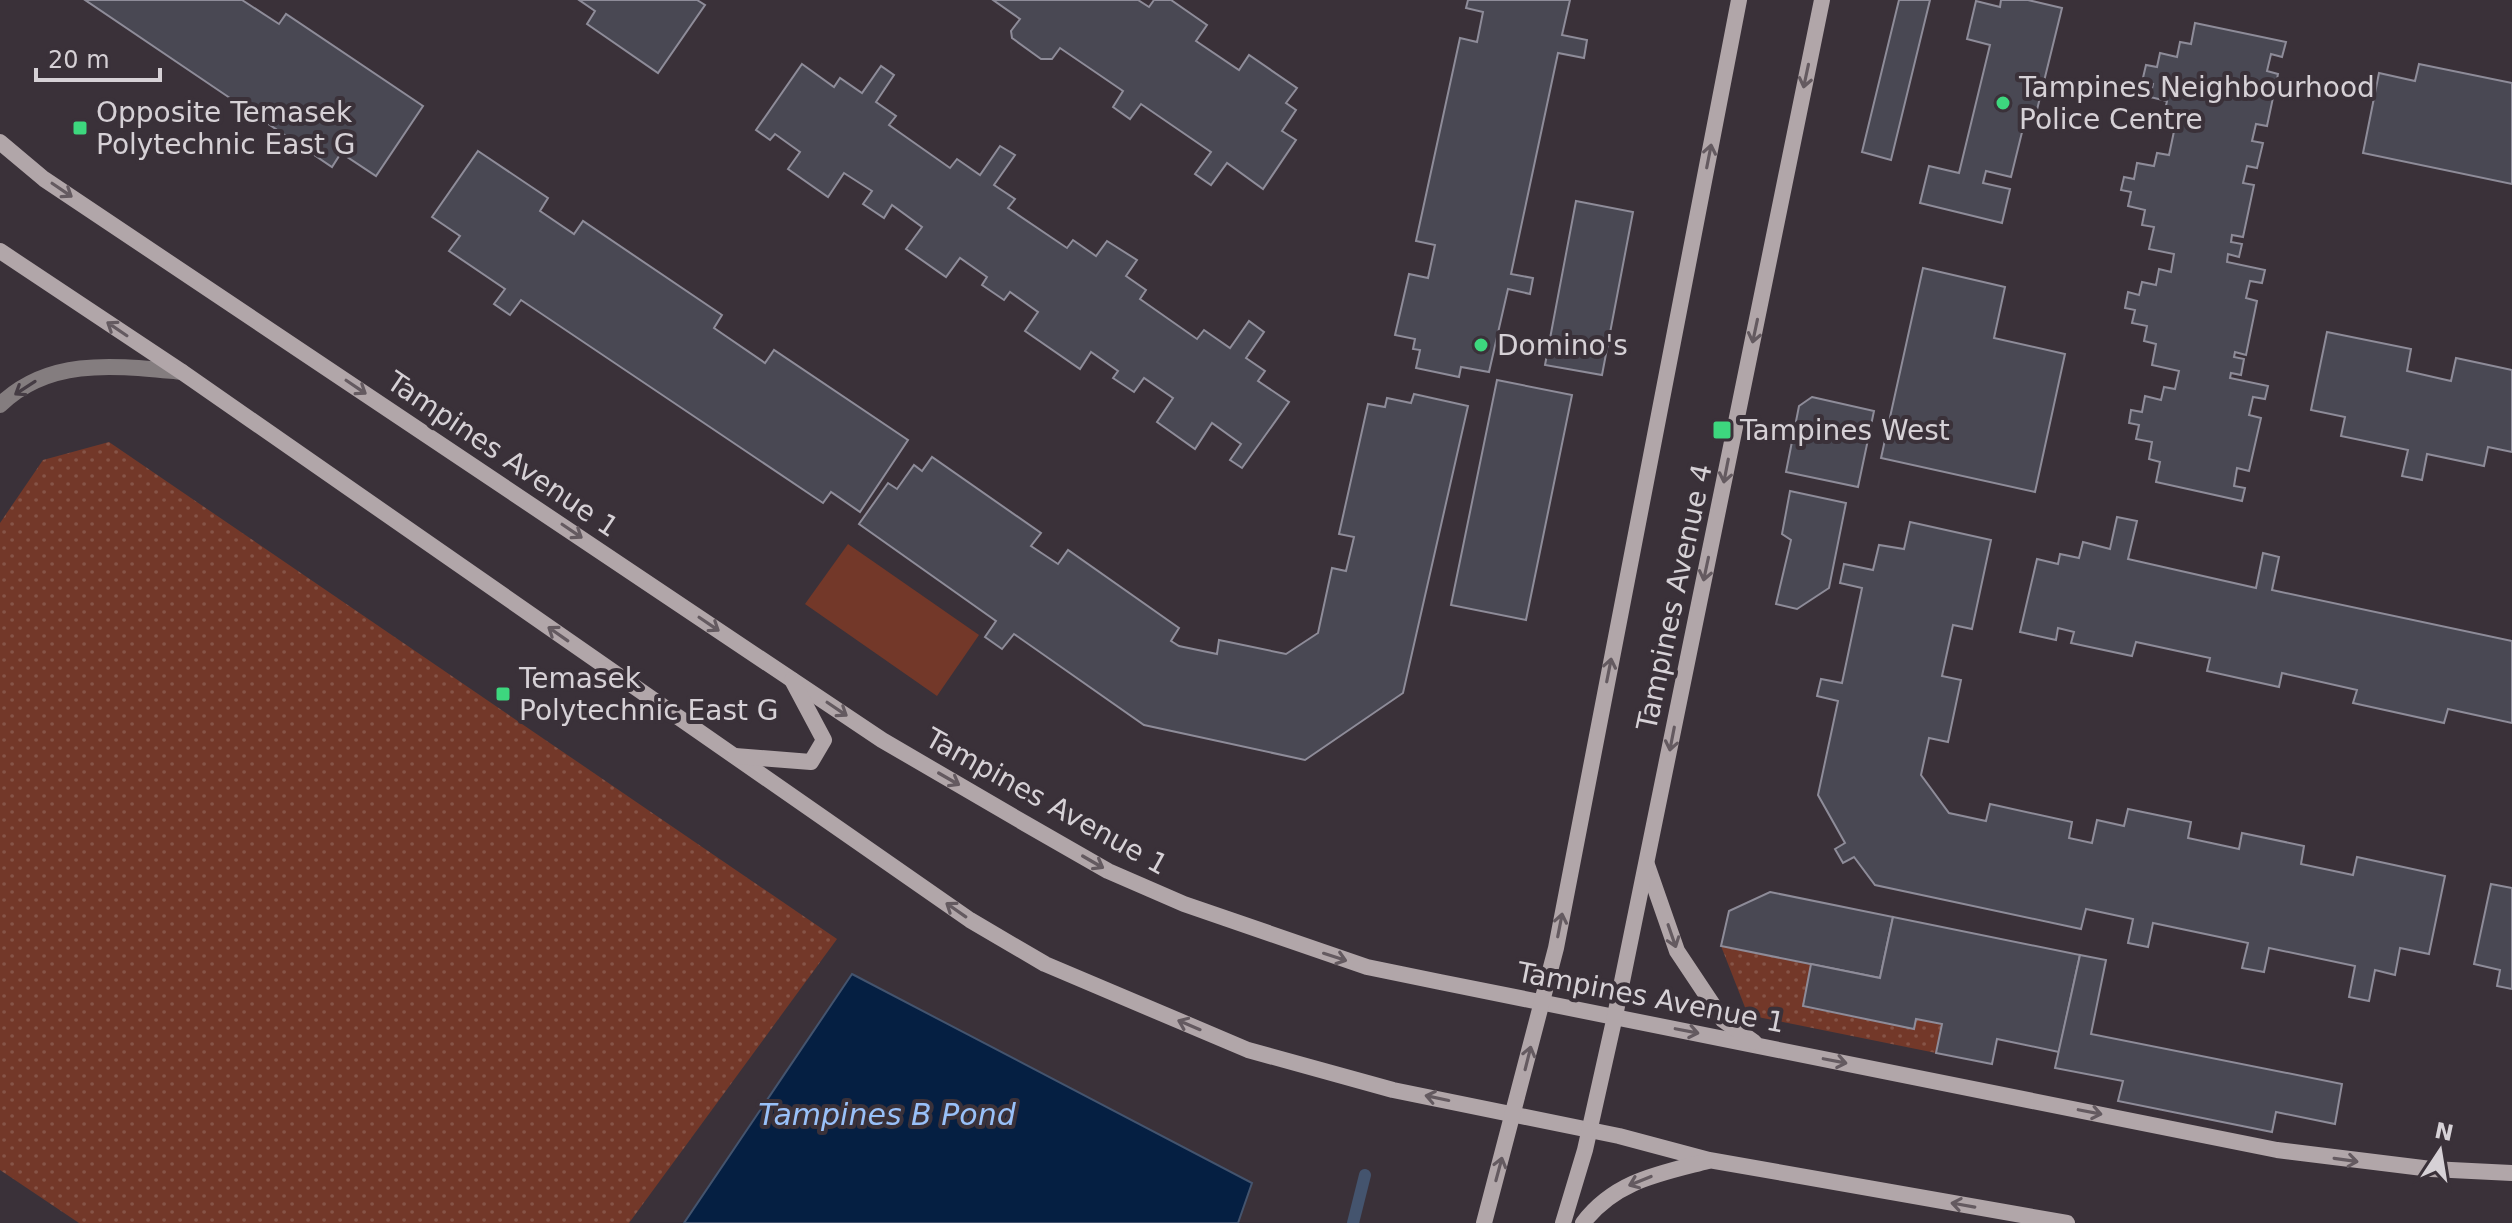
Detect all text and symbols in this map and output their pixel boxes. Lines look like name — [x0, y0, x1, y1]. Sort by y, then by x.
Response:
scale bar — [36, 32, 160, 82]
text: 20 m — [48, 46, 110, 74]
one-way arrow — [1798, 63, 1813, 89]
place label: Tampines Neighbourhood Police Centre — [2018, 71, 2375, 136]
marker: Tampines Neighbourhood Police Centre — [1994, 94, 2012, 112]
place label: Opposite Temasek Polytechnic East G — [96, 96, 356, 161]
marker: Opposite Temasek Polytechnic East G — [71, 119, 89, 137]
one-way arrow — [1702, 144, 1717, 169]
one-way arrow — [50, 182, 72, 198]
one-way arrow — [1746, 318, 1761, 343]
one-way arrow — [106, 320, 128, 337]
place label: Domino's — [1497, 329, 1628, 362]
marker: Domino's — [1472, 336, 1490, 354]
street label: Tampines Avenue 1 — [380, 364, 625, 544]
one-way arrow — [344, 379, 367, 395]
one-way arrow — [14, 380, 37, 396]
place label: Tampines West — [1739, 414, 1950, 447]
marker: Tampines West — [1711, 419, 1733, 441]
one-way arrow — [1718, 457, 1733, 483]
street label: Tampines Avenue 4 — [1630, 461, 1719, 734]
one-way arrow — [560, 524, 583, 540]
one-way arrow — [1698, 556, 1713, 582]
one-way arrow — [698, 615, 720, 632]
one-way arrow — [548, 626, 570, 642]
one-way arrow — [1602, 658, 1617, 683]
place label: Temasek Polytechnic East G — [518, 662, 779, 727]
marker: Temasek Polytechnic East G — [494, 685, 512, 703]
one-way arrow — [825, 701, 847, 717]
street label: Tampines Avenue 1 — [919, 721, 1174, 882]
one-way arrow — [1663, 725, 1678, 751]
one-way arrow — [937, 771, 960, 787]
one-way arrow — [1081, 854, 1104, 870]
one-way arrow — [945, 902, 967, 918]
one-way arrow — [1554, 913, 1569, 938]
one-way arrow — [1665, 923, 1680, 948]
one-way arrow — [1322, 951, 1347, 965]
street label: Tampines Avenue 1 — [1513, 955, 1787, 1040]
one-way arrow — [1177, 1016, 1201, 1031]
one-way arrow — [1674, 1025, 1699, 1040]
one-way arrow — [1521, 1045, 1536, 1071]
one-way arrow — [1822, 1054, 1848, 1069]
one-way arrow — [1425, 1090, 1451, 1105]
water label: Tampines B Pond — [758, 1097, 1017, 1132]
one-way arrow — [2077, 1105, 2103, 1120]
north arrow — [2400, 1111, 2480, 1191]
text: N — [2432, 1118, 2456, 1146]
one-way arrow — [2333, 1153, 2358, 1168]
one-way arrow — [1492, 1156, 1507, 1182]
one-way arrow — [1628, 1175, 1653, 1189]
one-way arrow — [1951, 1196, 1976, 1211]

